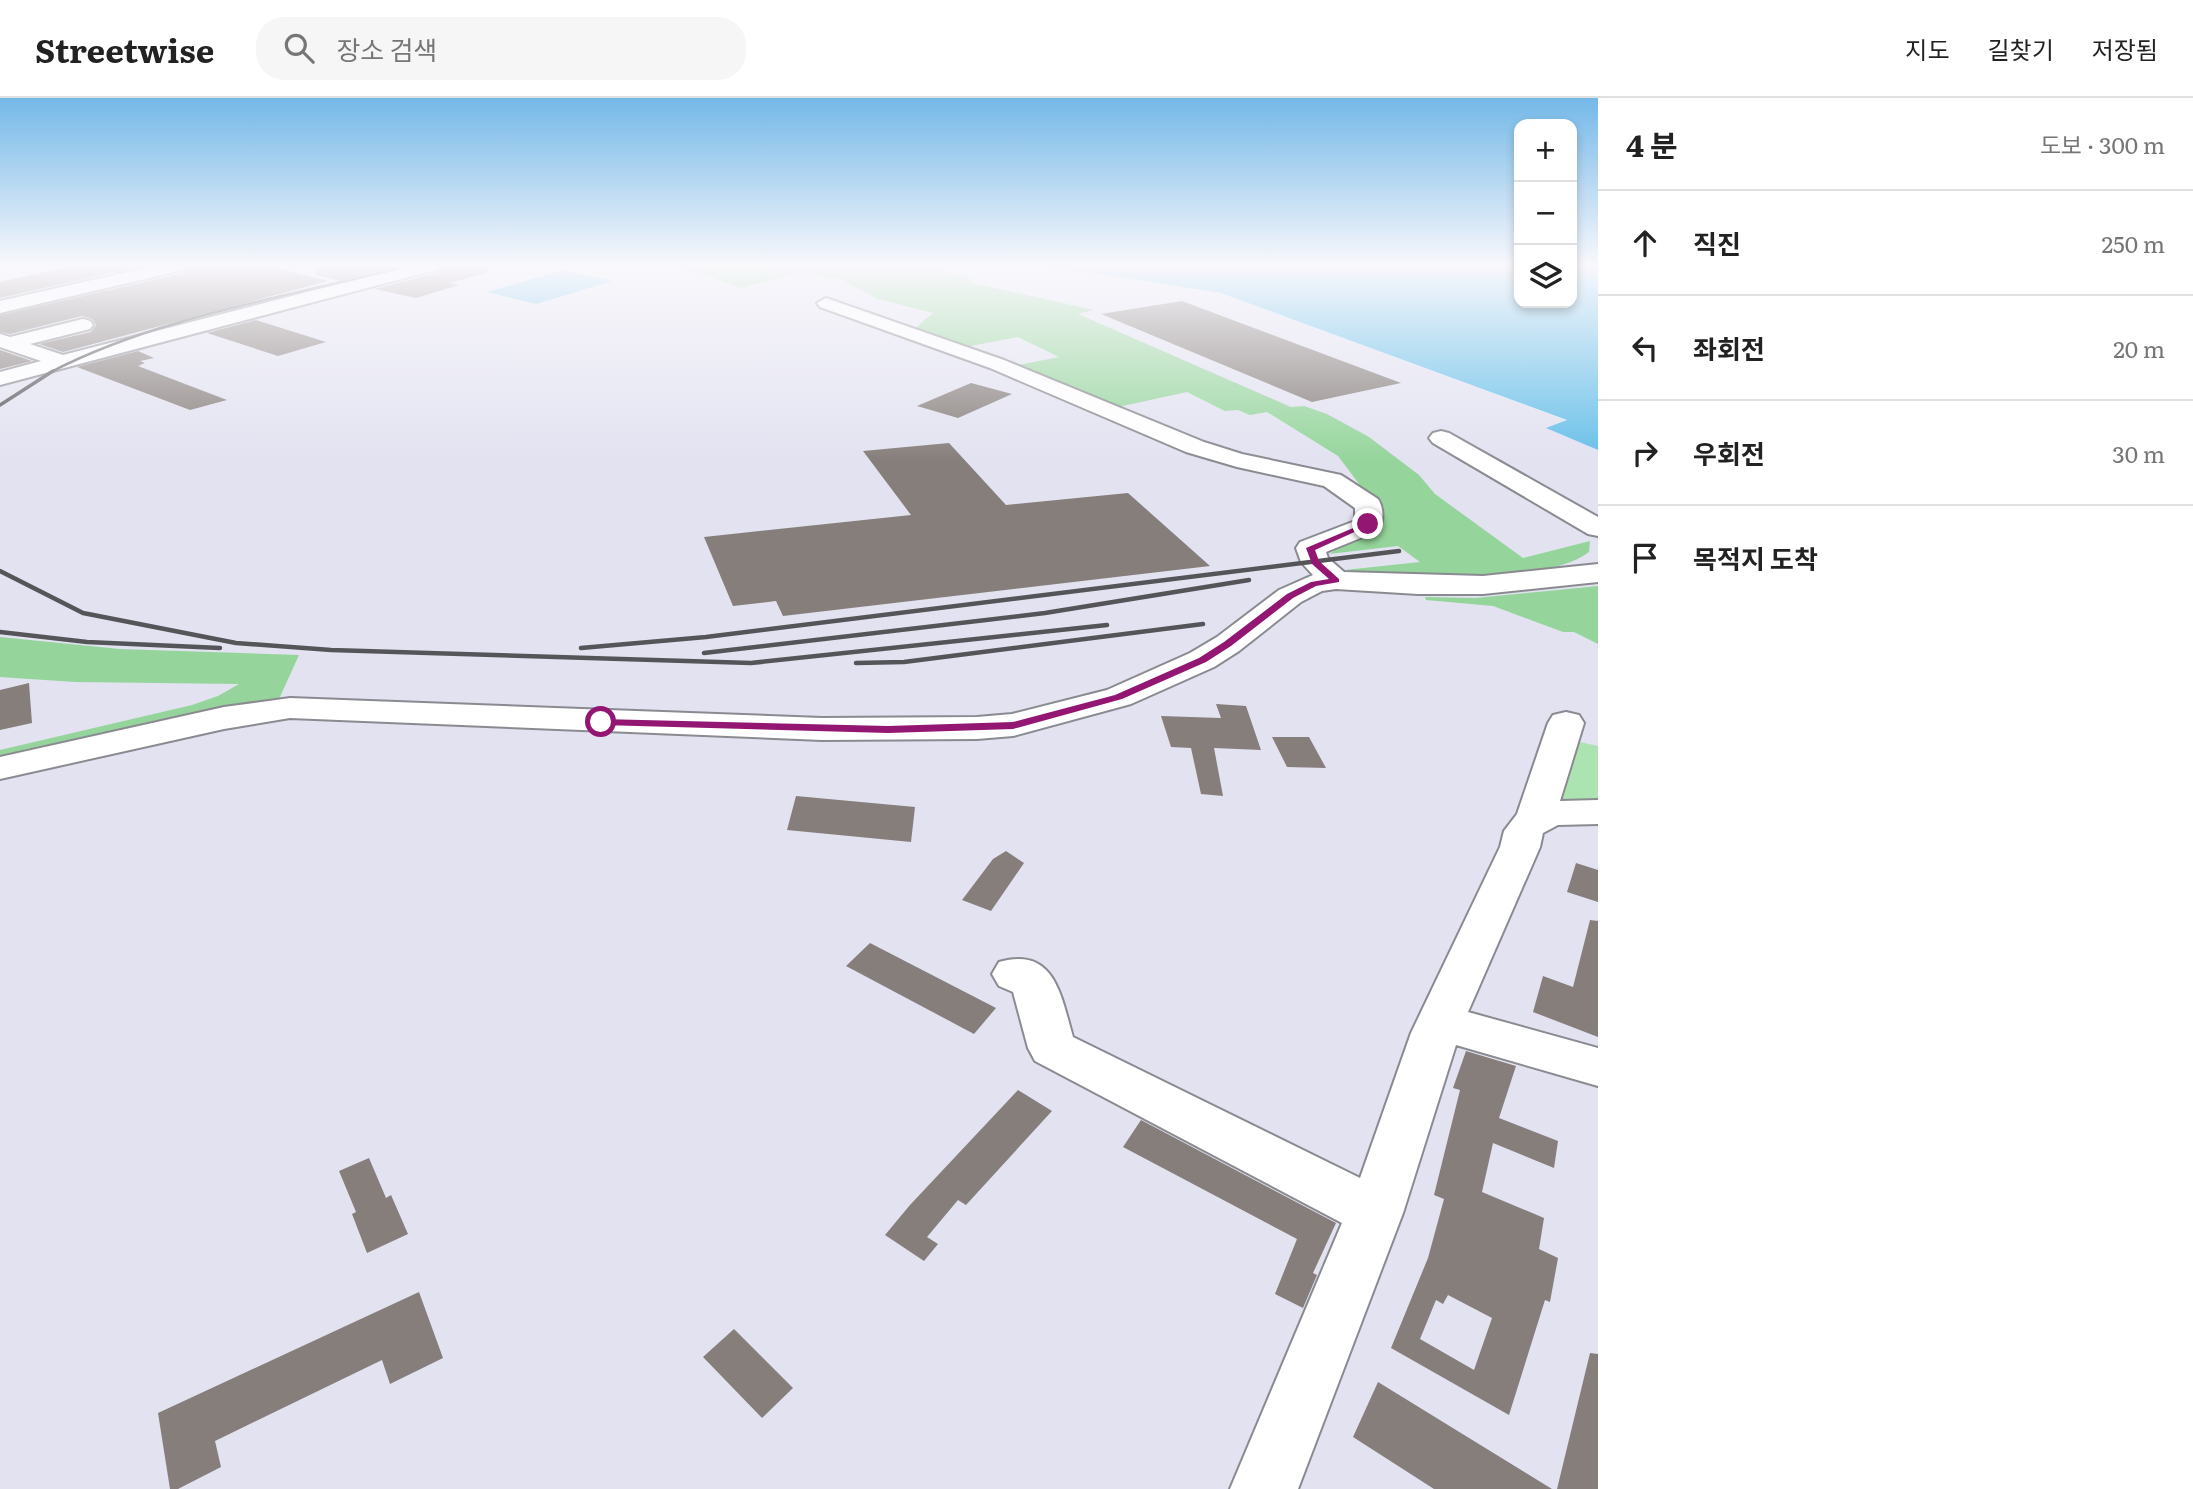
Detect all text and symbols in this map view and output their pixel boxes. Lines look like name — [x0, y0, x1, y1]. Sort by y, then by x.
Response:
search box — [256, 17, 746, 80]
text: Streetwise — [35, 24, 214, 73]
icon: search — [280, 29, 318, 67]
text: 장소 검색 — [336, 29, 437, 68]
text: 지도 — [1905, 31, 1950, 66]
text: 길찾기 — [1988, 31, 2054, 66]
text: 저장됨 — [2092, 31, 2158, 66]
map controls — [1514, 119, 1577, 308]
button: + — [1514, 119, 1577, 182]
text: 4 분 — [1626, 122, 1678, 166]
text: 도보 · 300 m — [2040, 127, 2165, 161]
button: − — [1514, 182, 1577, 245]
text: 직진 — [1693, 223, 1741, 262]
icon: ahead — [1626, 224, 1664, 262]
text: 250 m — [2101, 226, 2165, 260]
button: layers — [1514, 245, 1577, 308]
text: 좌회전 — [1693, 328, 1765, 367]
icon: left — [1626, 329, 1664, 367]
text: 20 m — [2113, 331, 2165, 365]
text: 우회전 — [1693, 433, 1765, 472]
icon: right — [1626, 434, 1664, 472]
text: 30 m — [2112, 436, 2165, 470]
route end — [1352, 508, 1383, 539]
text: 목적지 도착 — [1693, 538, 1818, 577]
icon: arrive — [1626, 539, 1664, 577]
route start — [585, 706, 616, 737]

